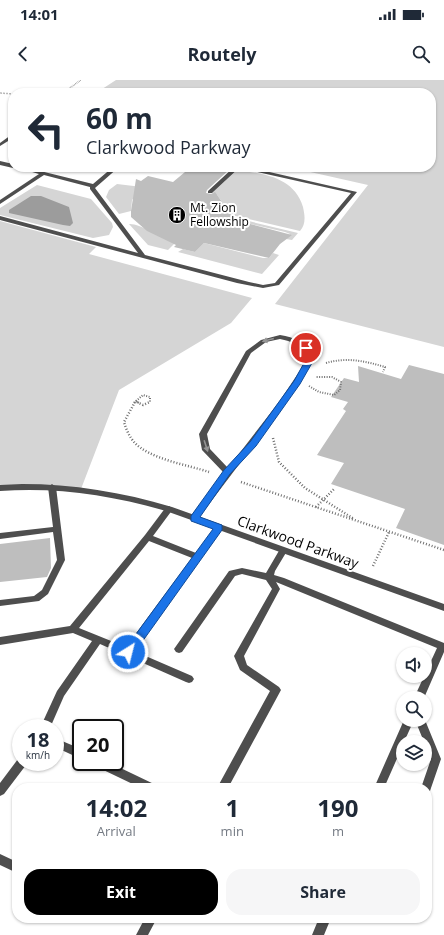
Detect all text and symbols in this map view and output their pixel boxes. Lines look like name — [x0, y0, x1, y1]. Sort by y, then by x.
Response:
text: 14:01 — [20, 4, 59, 24]
text: Routely — [187, 42, 257, 66]
icon: back — [12, 43, 34, 65]
icon: search — [410, 43, 432, 65]
text: 60 m — [86, 99, 153, 137]
icon: left — [20, 104, 72, 156]
text: Clarkwood Parkway — [86, 135, 251, 159]
place label: Mt. Zion Fellowship — [190, 199, 249, 230]
building icon: Mt. Zion Fellowship — [167, 205, 187, 225]
pin — [289, 331, 323, 365]
one-way arrow — [262, 337, 275, 343]
icon: arrive — [295, 337, 317, 359]
one-way arrow — [203, 440, 209, 452]
street label: Clarkwood Parkway — [235, 511, 362, 573]
position arrow — [107, 631, 149, 673]
map controls — [396, 647, 432, 771]
button: sound — [396, 647, 432, 683]
button: search — [396, 691, 432, 727]
speed limit sign: 20 — [72, 719, 124, 771]
text: 18 — [27, 726, 49, 753]
button: layers — [396, 735, 432, 771]
text: km/h — [26, 748, 50, 762]
text: 14:02 — [85, 791, 147, 824]
text: 1 — [225, 791, 239, 824]
text: 190 — [317, 791, 359, 824]
text: Arrival — [97, 822, 136, 840]
text: min — [221, 822, 244, 840]
text: m — [332, 822, 344, 840]
button: Exit — [24, 869, 218, 915]
button: Share — [226, 869, 420, 915]

